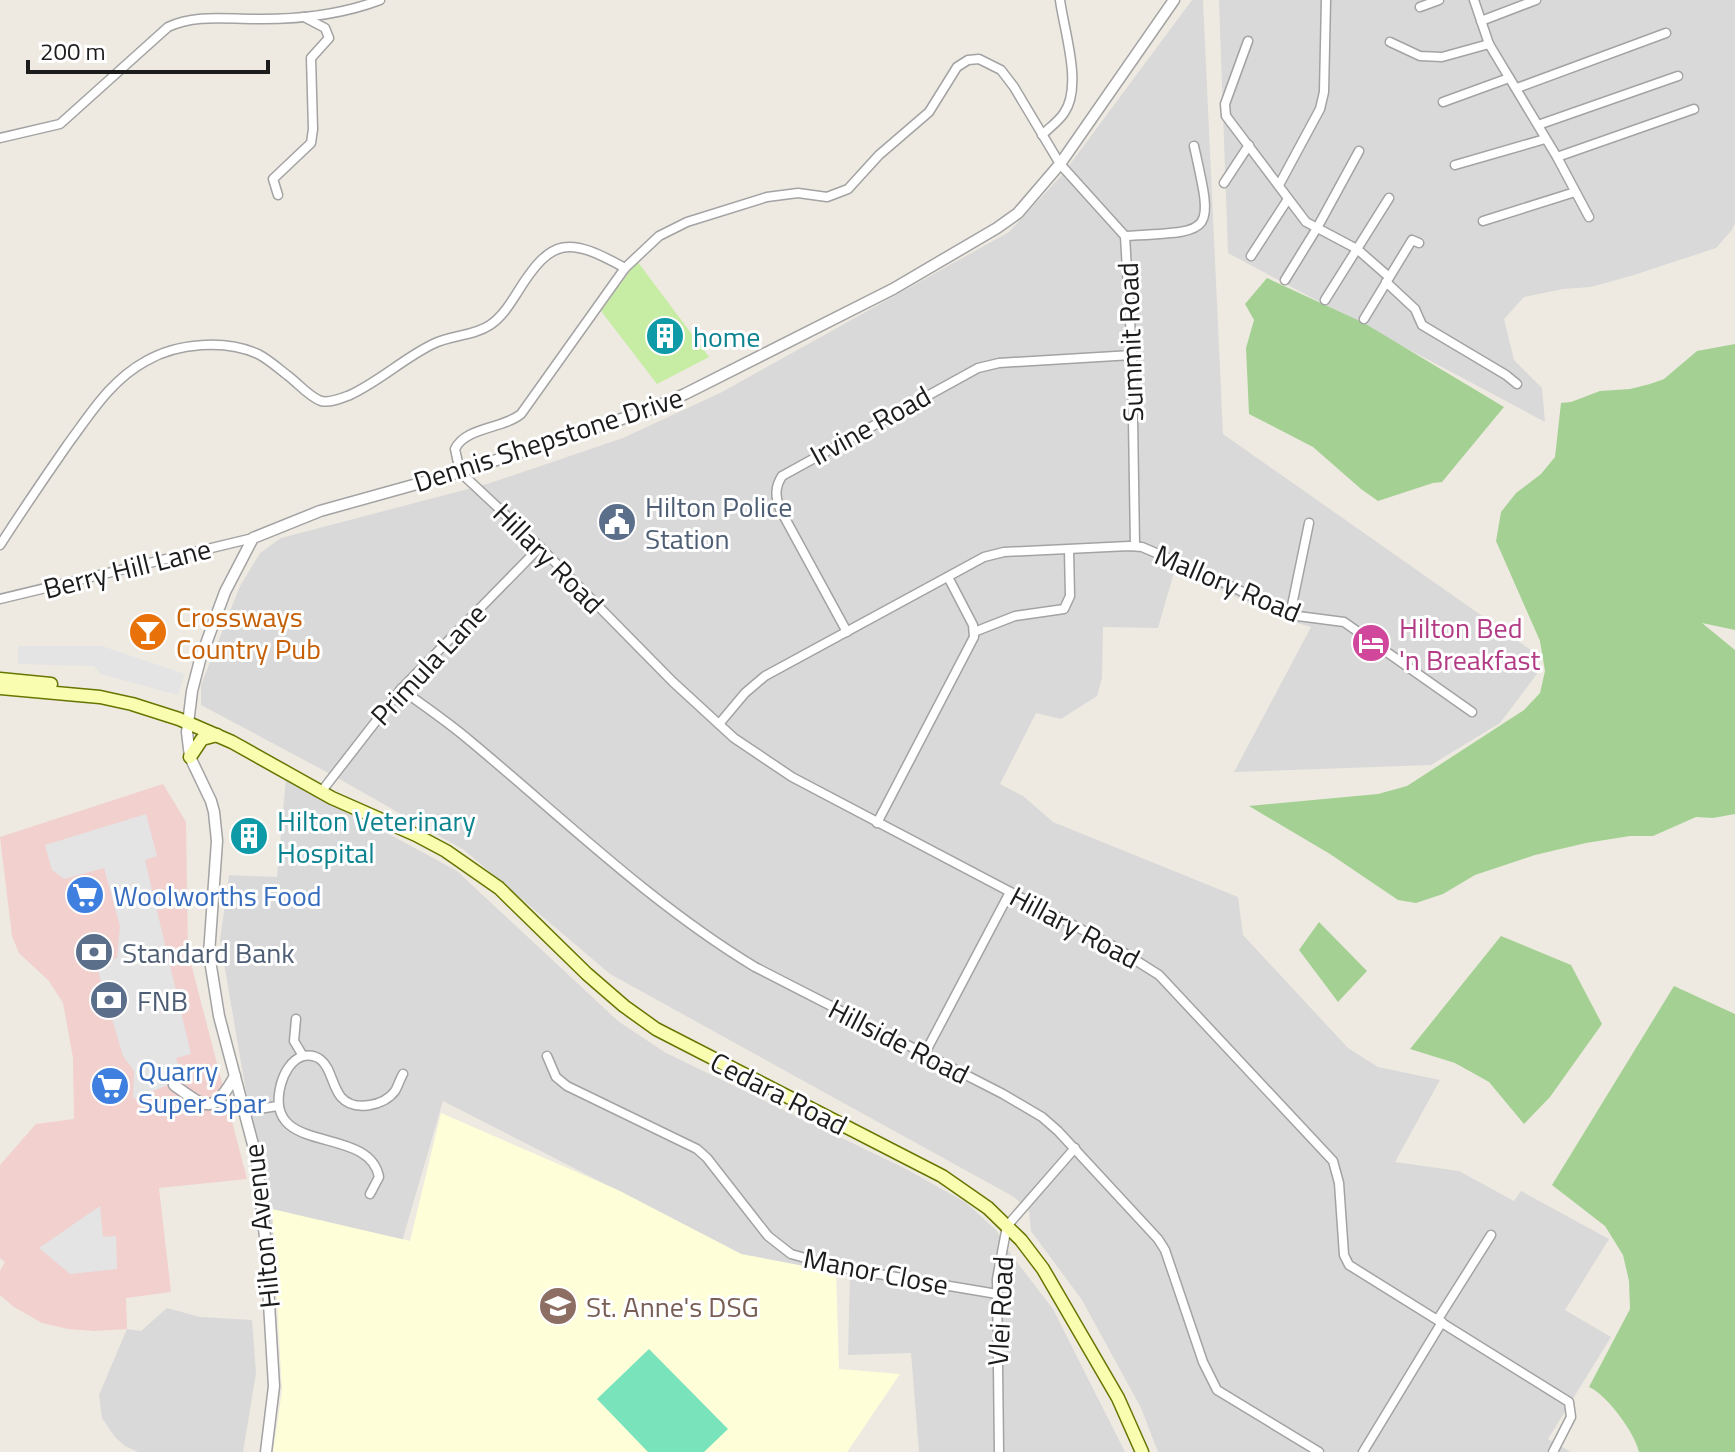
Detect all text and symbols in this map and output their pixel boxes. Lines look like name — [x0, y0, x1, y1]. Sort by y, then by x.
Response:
scale bar — [28, 24, 268, 74]
text: 200 m — [40, 33, 106, 69]
street label: Summit Road — [1106, 261, 1154, 423]
building icon: home — [644, 315, 686, 357]
place label: home — [693, 315, 760, 358]
street label: Irvine Road — [802, 374, 938, 476]
street label: Dennis Shepstone Drive — [408, 375, 688, 503]
place label: Hilton Police Station — [645, 485, 792, 560]
street label: Hillary Road — [484, 493, 614, 623]
public building icon: Hilton Police Station — [596, 501, 638, 543]
street label: Berry Hill Lane — [39, 526, 215, 610]
street label: Mallory Road — [1148, 533, 1308, 633]
street label: Primula Lane — [360, 593, 496, 735]
place label: Crossways Country Pub — [176, 595, 321, 670]
place label: Hilton Bed 'n Breakfast — [1399, 606, 1541, 681]
bar icon: Crossways Country Pub — [127, 611, 169, 653]
hotel icon: Hilton Bed 'n Breakfast — [1350, 622, 1392, 664]
place label: Hilton Veterinary Hospital — [277, 799, 476, 874]
building icon: Hilton Veterinary Hospital — [228, 815, 270, 857]
supermarket icon: Woolworths Food — [64, 874, 106, 916]
place label: Woolworths Food — [113, 874, 322, 917]
street label: Hillary Road — [1002, 875, 1148, 979]
bank icon: Standard Bank — [73, 931, 115, 973]
place label: Standard Bank — [122, 931, 295, 974]
bank icon: FNB — [88, 979, 130, 1021]
place label: FNB — [137, 979, 188, 1022]
street label: Hillside Road — [821, 987, 977, 1095]
street label: Cedara Road — [703, 1040, 855, 1146]
place label: Quarry Super Spar — [138, 1049, 267, 1124]
supermarket icon: Quarry Super Spar — [89, 1065, 131, 1107]
street label: Hilton Avenue — [231, 1142, 291, 1310]
street label: Manor Close — [800, 1236, 952, 1306]
street label: Vlei Road — [976, 1255, 1024, 1367]
school or university icon: St. Anne's DSG — [537, 1285, 579, 1327]
place label: St. Anne's DSG — [586, 1285, 759, 1328]

